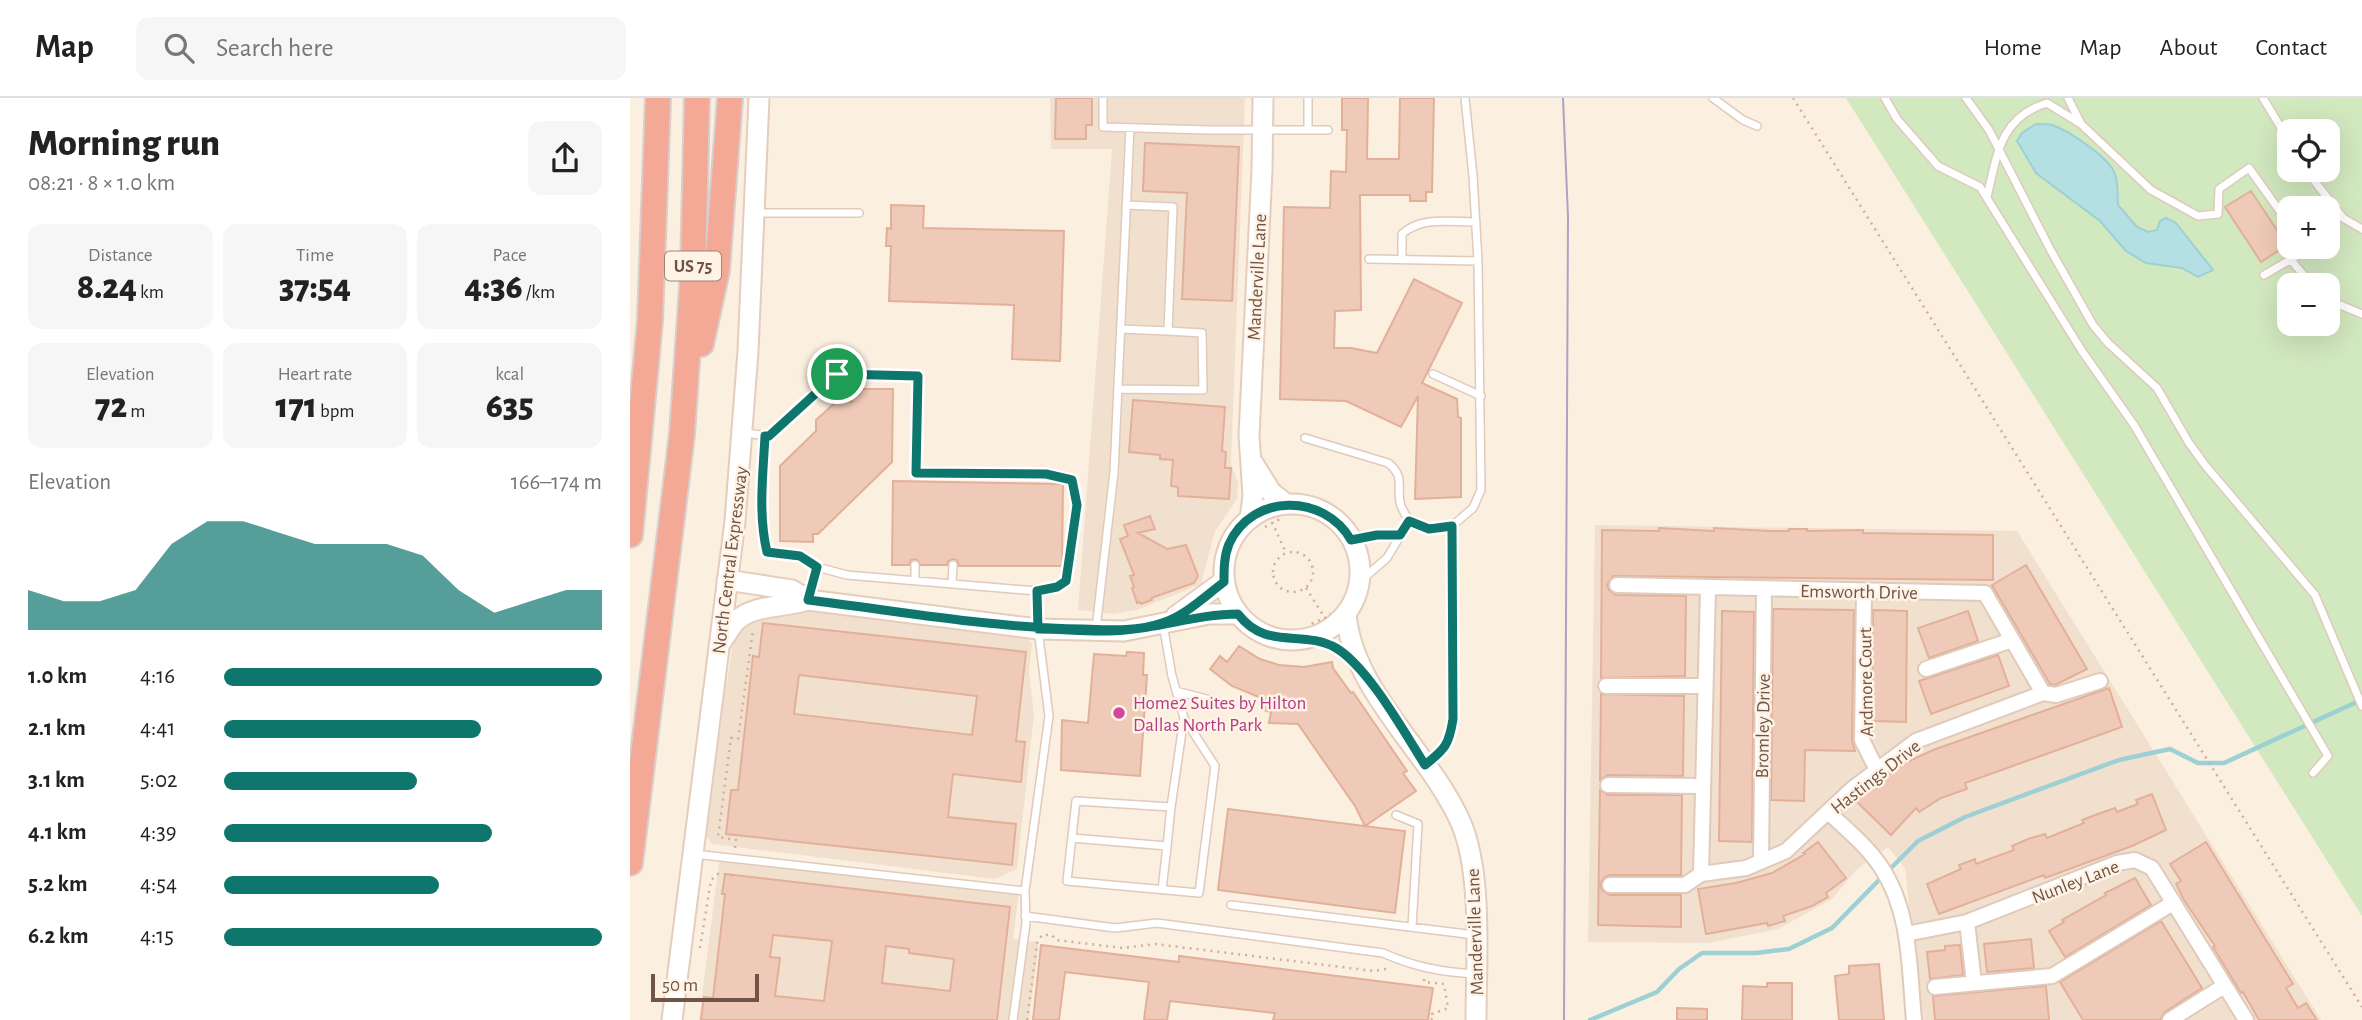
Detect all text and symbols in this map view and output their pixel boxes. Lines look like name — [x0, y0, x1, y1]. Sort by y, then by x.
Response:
search box — [136, 17, 626, 80]
icon: search — [160, 29, 198, 67]
text: Map — [35, 31, 94, 64]
text: Search here — [216, 35, 334, 61]
text: Home — [1984, 36, 2042, 60]
text: Map — [2080, 36, 2122, 60]
text: About — [2160, 36, 2217, 60]
text: Contact — [2255, 36, 2327, 60]
map controls — [2277, 119, 2340, 336]
button: locate — [2277, 119, 2340, 182]
button: share — [528, 121, 602, 195]
text: Morning run — [28, 125, 220, 163]
text: 08:21 · 8 × 1.0 km — [28, 172, 175, 195]
button: + — [2277, 196, 2340, 259]
street label: Manderville Lane — [1245, 213, 1270, 341]
text: Distance — [88, 246, 153, 265]
text: Time — [296, 246, 334, 265]
text: Pace — [493, 246, 527, 265]
road number: US 75 — [665, 252, 721, 280]
text: 8.24 — [77, 270, 137, 305]
text: 37:54 — [279, 270, 351, 305]
text: 4:36 — [464, 270, 523, 305]
button: − — [2277, 273, 2340, 336]
text: km — [137, 283, 164, 302]
text: /km — [523, 283, 555, 302]
pin — [807, 344, 867, 404]
icon: arrive — [818, 355, 856, 393]
text: Elevation — [86, 365, 155, 384]
text: Heart rate — [278, 365, 352, 384]
text: kcal — [495, 365, 524, 384]
text: 72 — [95, 389, 127, 424]
text: 171 — [276, 389, 317, 424]
text: 635 — [486, 389, 534, 424]
text: m — [127, 402, 146, 421]
text: bpm — [317, 402, 354, 421]
street label: North Central Expressway — [710, 465, 751, 655]
text: Elevation — [28, 471, 111, 494]
text: 166–174 m — [511, 471, 602, 494]
street label: Emsworth Drive — [1800, 582, 1918, 603]
street label: Ardmore Court — [1856, 627, 1877, 737]
text: 1.0 km — [28, 665, 87, 688]
text: 4:16 — [140, 665, 175, 688]
street label: Bromley Drive — [1753, 674, 1774, 779]
place label: Home2 Suites by Hilton Dallas North Park — [1133, 694, 1306, 735]
marker: Home2 Suites by Hilton Dallas North Park — [1111, 705, 1127, 721]
text: 2.1 km — [28, 717, 86, 740]
text: 4:41 — [140, 717, 175, 740]
street label: Hastings Drive — [1828, 737, 1924, 818]
text: 3.1 km — [28, 769, 85, 792]
text: 5:02 — [140, 769, 178, 792]
text: 4.1 km — [28, 821, 87, 844]
text: 4:39 — [140, 821, 177, 844]
street label: Nunley Lane — [2029, 857, 2122, 908]
street label: Manderville Lane — [1464, 868, 1487, 996]
text: 5.2 km — [28, 873, 87, 896]
text: 4:54 — [140, 873, 177, 896]
text: 6.2 km — [28, 925, 89, 948]
text: 4:15 — [140, 925, 174, 948]
scale bar — [651, 971, 760, 1003]
text: 50 m — [662, 976, 698, 995]

